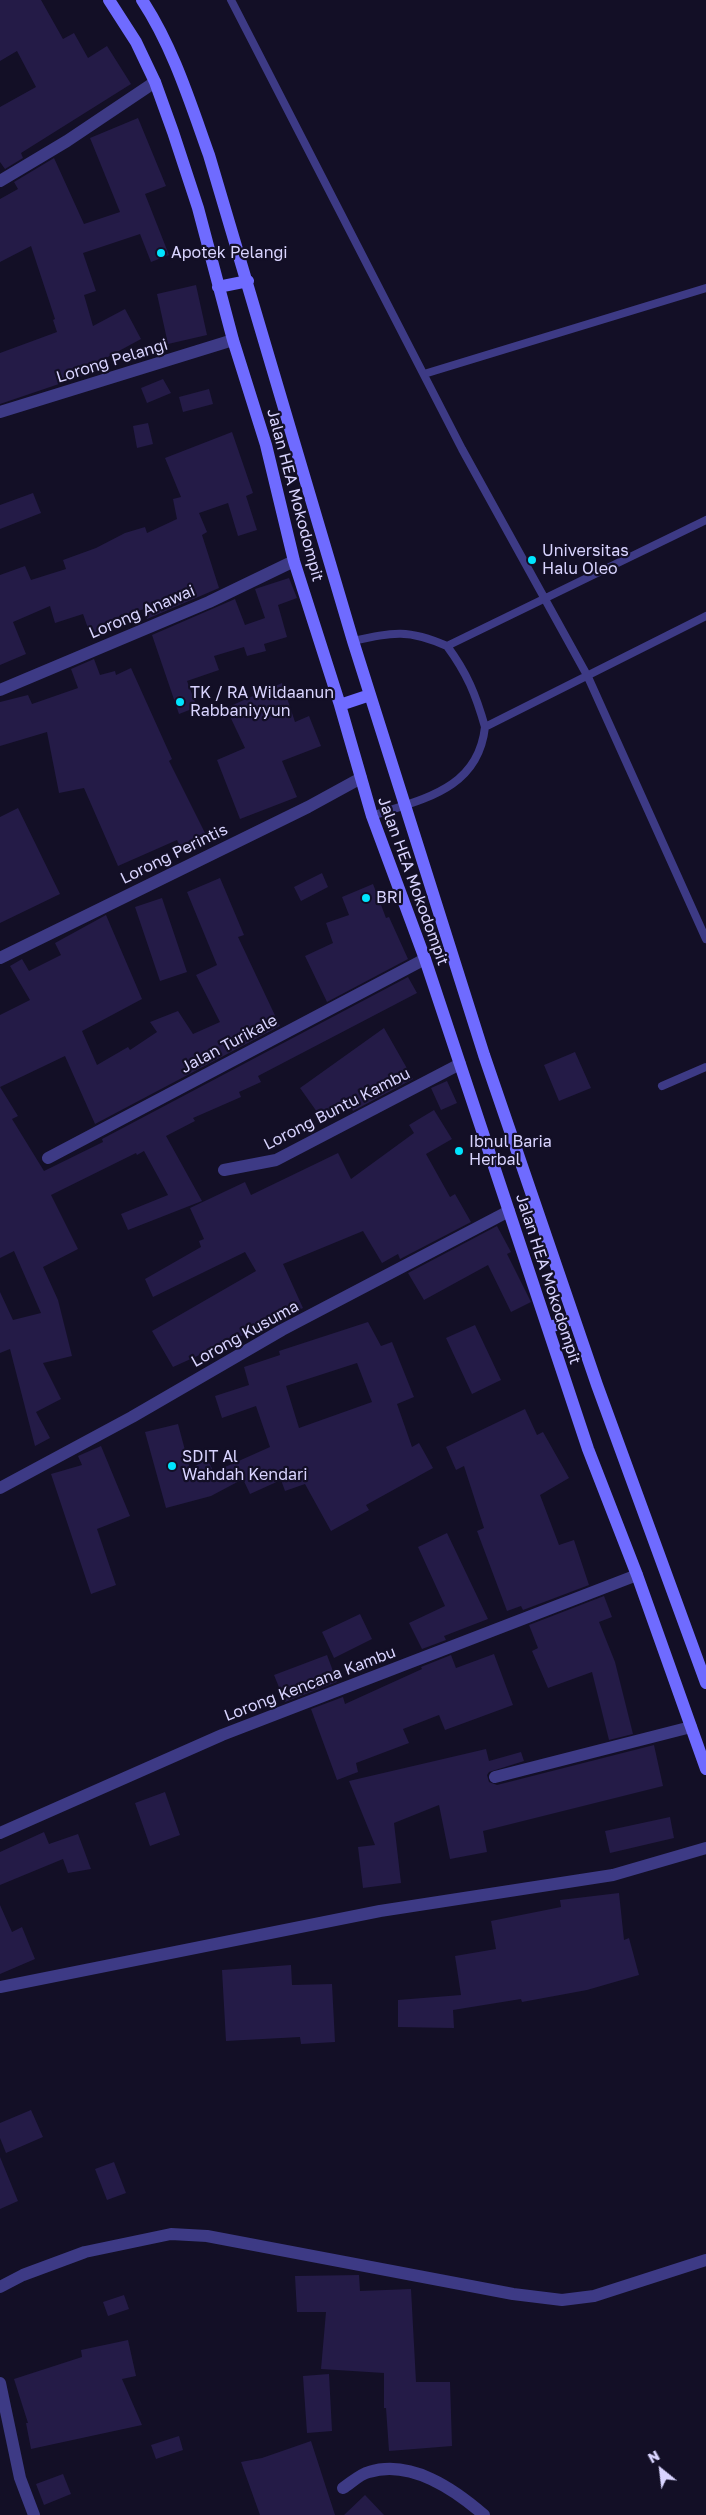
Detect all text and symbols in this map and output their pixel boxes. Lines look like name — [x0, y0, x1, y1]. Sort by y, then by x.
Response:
place label: Apotek Pelangi — [171, 243, 288, 263]
marker: Apotek Pelangi — [155, 247, 167, 259]
street label: Lorong Pelangi — [54, 335, 170, 387]
street label: Jalan HEA Mokodompit — [263, 406, 327, 584]
place label: Universitas Halu Oleo — [542, 541, 629, 579]
marker: Universitas Halu Oleo — [526, 554, 538, 566]
street label: Lorong Anawai — [86, 581, 198, 643]
place label: TK / RA Wildaanun Rabbaniyyun — [190, 683, 334, 721]
marker: TK / RA Wildaanun Rabbaniyyun — [174, 696, 186, 708]
street label: Jalan HEA Mokodompit — [373, 794, 453, 968]
street label: Lorong Perintis — [117, 820, 231, 888]
place label: BRI — [376, 888, 403, 908]
marker: BRI — [360, 892, 372, 904]
street label: Jalan Turikale — [177, 1010, 281, 1078]
street label: Lorong Buntu Kambu — [261, 1064, 413, 1154]
place label: Ibnul Baria Herbal — [469, 1132, 552, 1170]
marker: Ibnul Baria Herbal — [453, 1145, 465, 1157]
street label: Jalan HEA Mokodompit — [511, 1191, 585, 1367]
street label: Lorong Kusuma — [188, 1297, 302, 1371]
place label: SDIT Al Wahdah Kendari — [182, 1447, 308, 1485]
marker: SDIT Al Wahdah Kendari — [166, 1460, 178, 1472]
street label: Lorong Kencana Kambu — [222, 1642, 398, 1726]
north arrow — [636, 2445, 686, 2495]
text: N — [645, 2446, 662, 2466]

